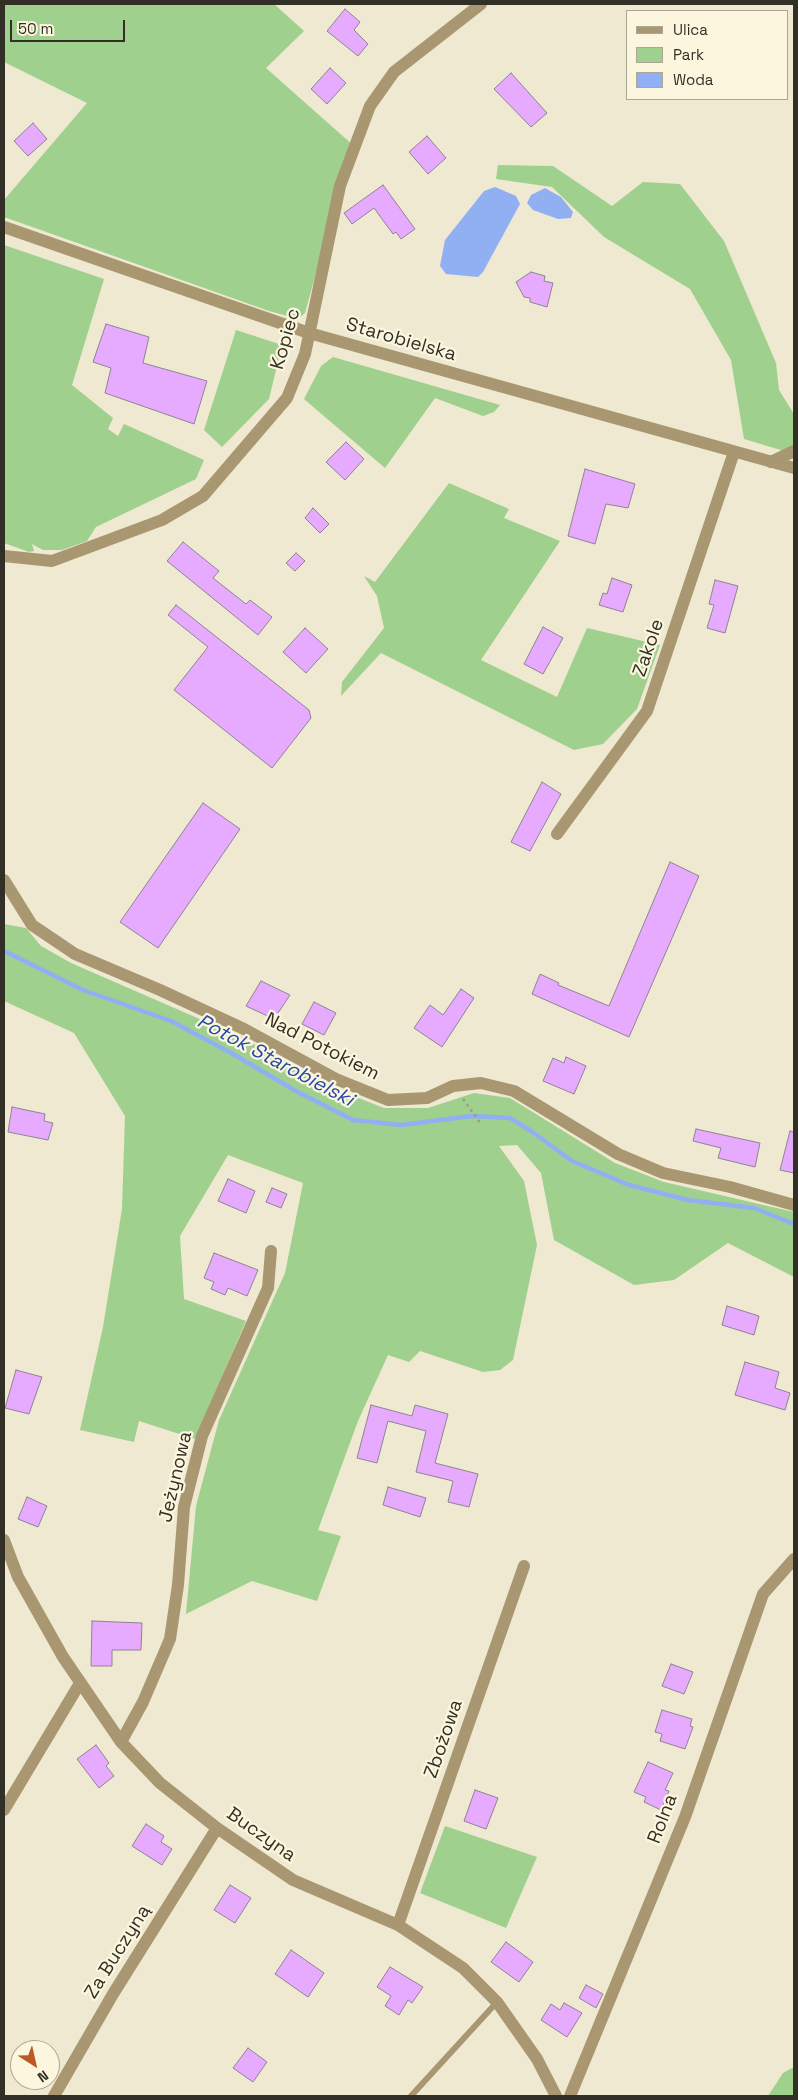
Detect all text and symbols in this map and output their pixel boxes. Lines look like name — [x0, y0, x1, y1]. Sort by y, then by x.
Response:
scale bar — [12, 10, 128, 42]
legend — [626, 10, 788, 100]
text: 50 m — [18, 19, 53, 38]
text: Ulica — [673, 20, 708, 39]
text: Park — [673, 45, 704, 64]
text: Woda — [673, 70, 713, 89]
street label: Kopiec — [266, 306, 306, 372]
street label: Starobielska — [343, 313, 459, 367]
street label: Zakole — [629, 616, 669, 680]
street label: Nad Potokiem — [261, 1008, 383, 1086]
water label: Potok Starobielski — [193, 1010, 357, 1112]
street label: Jeżynowa — [154, 1429, 198, 1525]
street label: Zbożowa — [420, 1697, 468, 1781]
street label: Rolna — [643, 1791, 683, 1847]
street label: Buczyna — [222, 1803, 300, 1867]
street label: Za Buczyną — [80, 1901, 156, 2003]
north arrow — [10, 2040, 60, 2090]
text: N — [34, 2066, 52, 2087]

